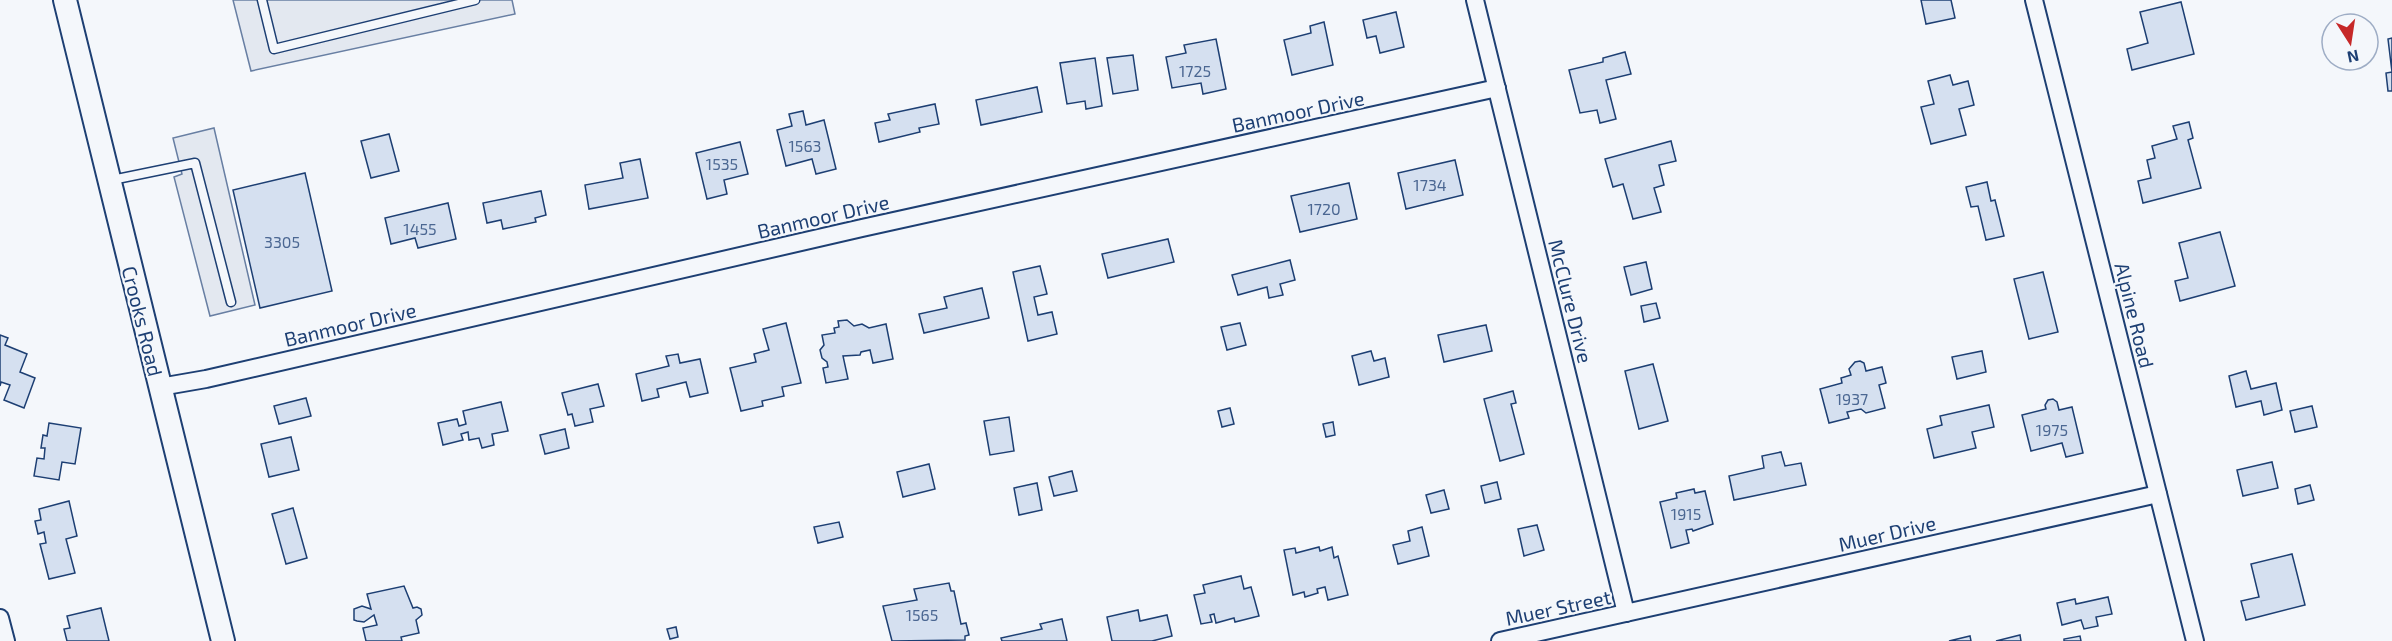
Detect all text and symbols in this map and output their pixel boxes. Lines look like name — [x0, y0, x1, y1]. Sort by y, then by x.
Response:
north arrow — [2320, 12, 2380, 72]
text: N — [2346, 47, 2361, 68]
house number: 1725 — [1179, 61, 1211, 80]
street label: Banmoor Drive — [1230, 85, 1366, 137]
house number: 1563 — [789, 136, 822, 155]
house number: 1535 — [706, 154, 738, 173]
house number: 1734 — [1413, 175, 1447, 194]
street label: Banmoor Drive — [755, 189, 891, 243]
house number: 1720 — [1307, 199, 1341, 218]
house number: 1455 — [403, 219, 437, 238]
house number: 3305 — [264, 232, 300, 251]
street label: McClure Drive — [1544, 237, 1598, 365]
street label: Alpine Road — [2110, 260, 2160, 370]
street label: Crooks Road — [118, 263, 168, 379]
street label: Banmoor Drive — [282, 297, 418, 351]
house number: 1937 — [1836, 389, 1868, 408]
house number: 1975 — [2036, 420, 2068, 439]
house number: 1915 — [1671, 504, 1701, 523]
street label: Muer Drive — [1836, 510, 1938, 556]
street label: Muer Street — [1503, 584, 1613, 630]
house number: 1565 — [906, 605, 938, 624]

